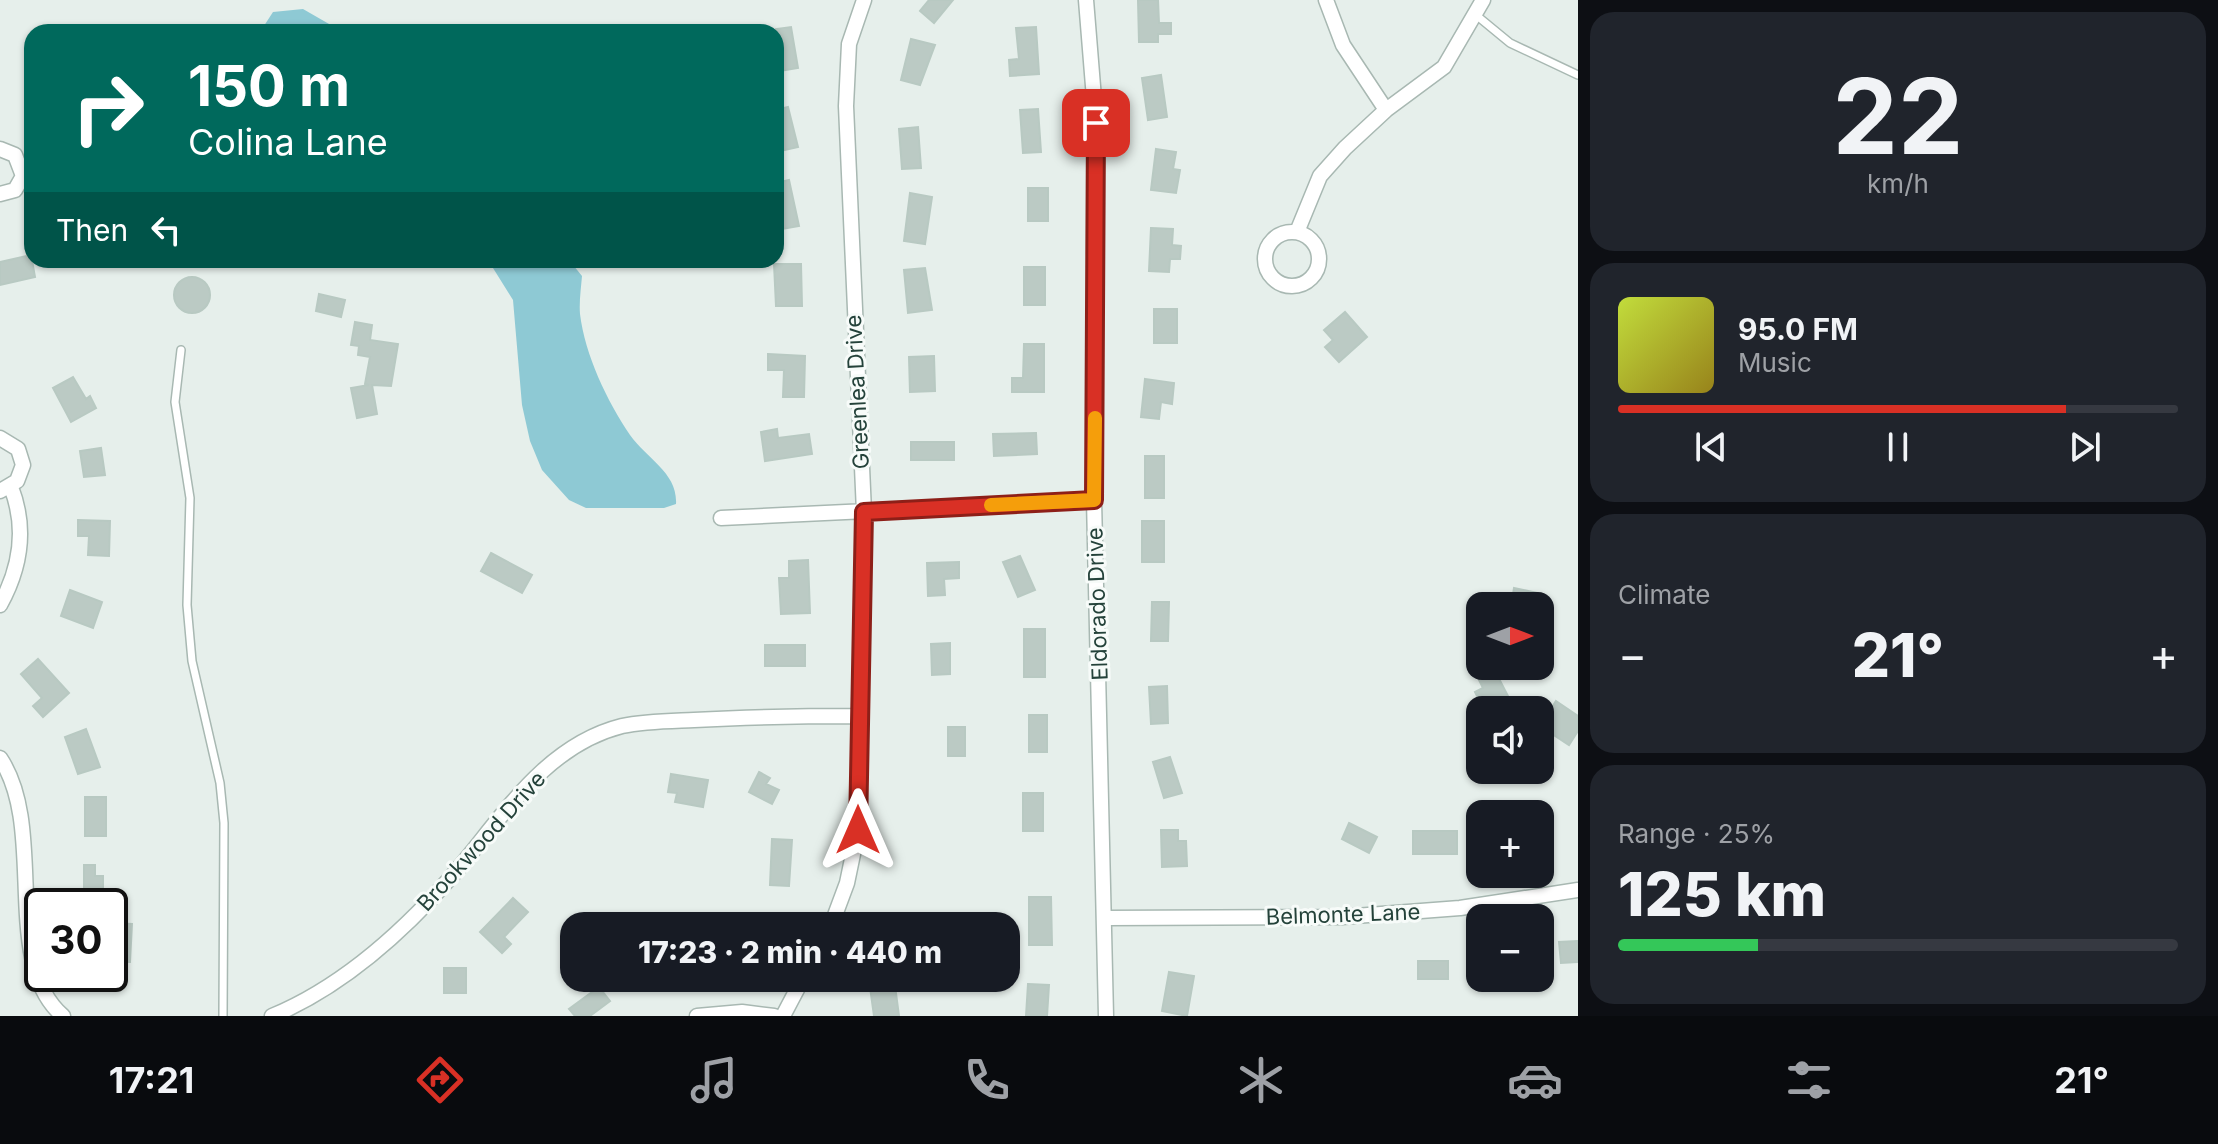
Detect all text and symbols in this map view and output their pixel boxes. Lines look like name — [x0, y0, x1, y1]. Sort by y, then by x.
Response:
text: 150 m — [188, 52, 350, 120]
text: 22 — [1832, 53, 1964, 179]
icon: right — [56, 56, 160, 160]
pin — [1062, 89, 1130, 157]
icon: arrive — [1074, 101, 1118, 145]
text: Colina Lane — [188, 120, 388, 164]
text: km/h — [1867, 168, 1929, 199]
icon: left — [144, 208, 188, 252]
text: Then — [56, 212, 128, 248]
text: 95.0 FM — [1738, 311, 1858, 347]
street label: Greenlea Drive — [840, 314, 874, 470]
text: Music — [1738, 347, 1812, 378]
icon: previous — [1689, 425, 1733, 469]
icon: pause — [1876, 425, 1920, 469]
icon: next — [2063, 425, 2107, 469]
street label: Eldorado Drive — [1081, 527, 1113, 681]
text: Climate — [1618, 579, 1710, 610]
north arrow — [1466, 592, 1554, 680]
map controls — [1466, 592, 1554, 992]
text: 21° — [1852, 619, 1944, 691]
text: − — [1618, 628, 1647, 682]
text: + — [2149, 628, 2178, 682]
button: sound — [1466, 696, 1554, 784]
street label: Brookwood Drive — [411, 766, 551, 916]
position arrow — [816, 788, 900, 872]
button: + — [1466, 800, 1554, 888]
text: Range · 25% — [1618, 818, 1775, 849]
text: 125 km — [1618, 858, 1826, 930]
speed limit sign: 30 — [24, 888, 128, 992]
street label: Belmonte Lane — [1265, 898, 1421, 930]
button: − — [1466, 904, 1554, 992]
text: 17:23 · 2 min · 440 m — [638, 934, 942, 970]
icon: directions — [412, 1052, 468, 1108]
icon: music — [686, 1052, 742, 1108]
icon: phone — [959, 1052, 1015, 1108]
icon: climate — [1233, 1052, 1289, 1108]
icon: car — [1507, 1052, 1563, 1108]
icon: filters — [1781, 1052, 1837, 1108]
text: 17:21 — [109, 1058, 194, 1102]
text: 21° — [2054, 1058, 2109, 1102]

